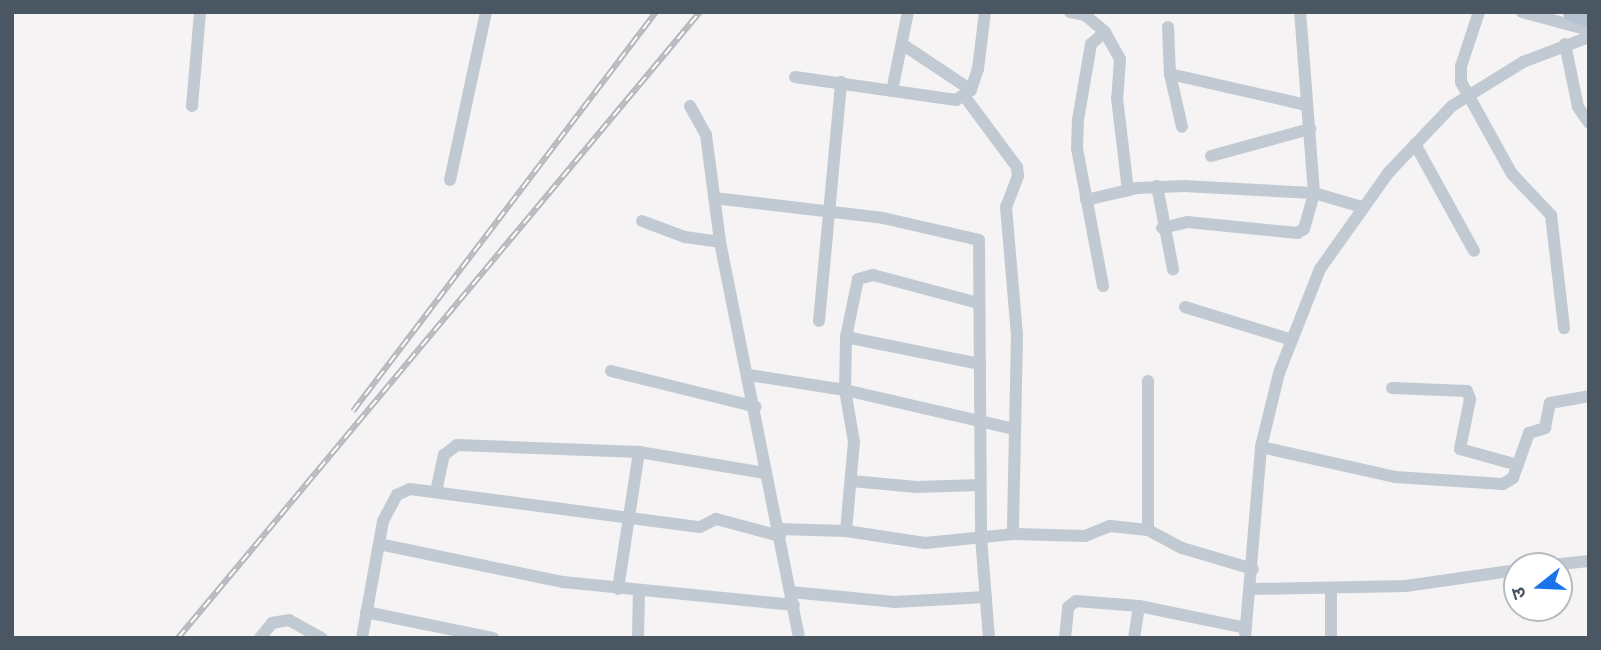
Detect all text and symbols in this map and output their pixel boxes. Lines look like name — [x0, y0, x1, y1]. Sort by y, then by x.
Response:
north arrow — [1503, 552, 1573, 622]
text: उ — [1509, 585, 1530, 601]

